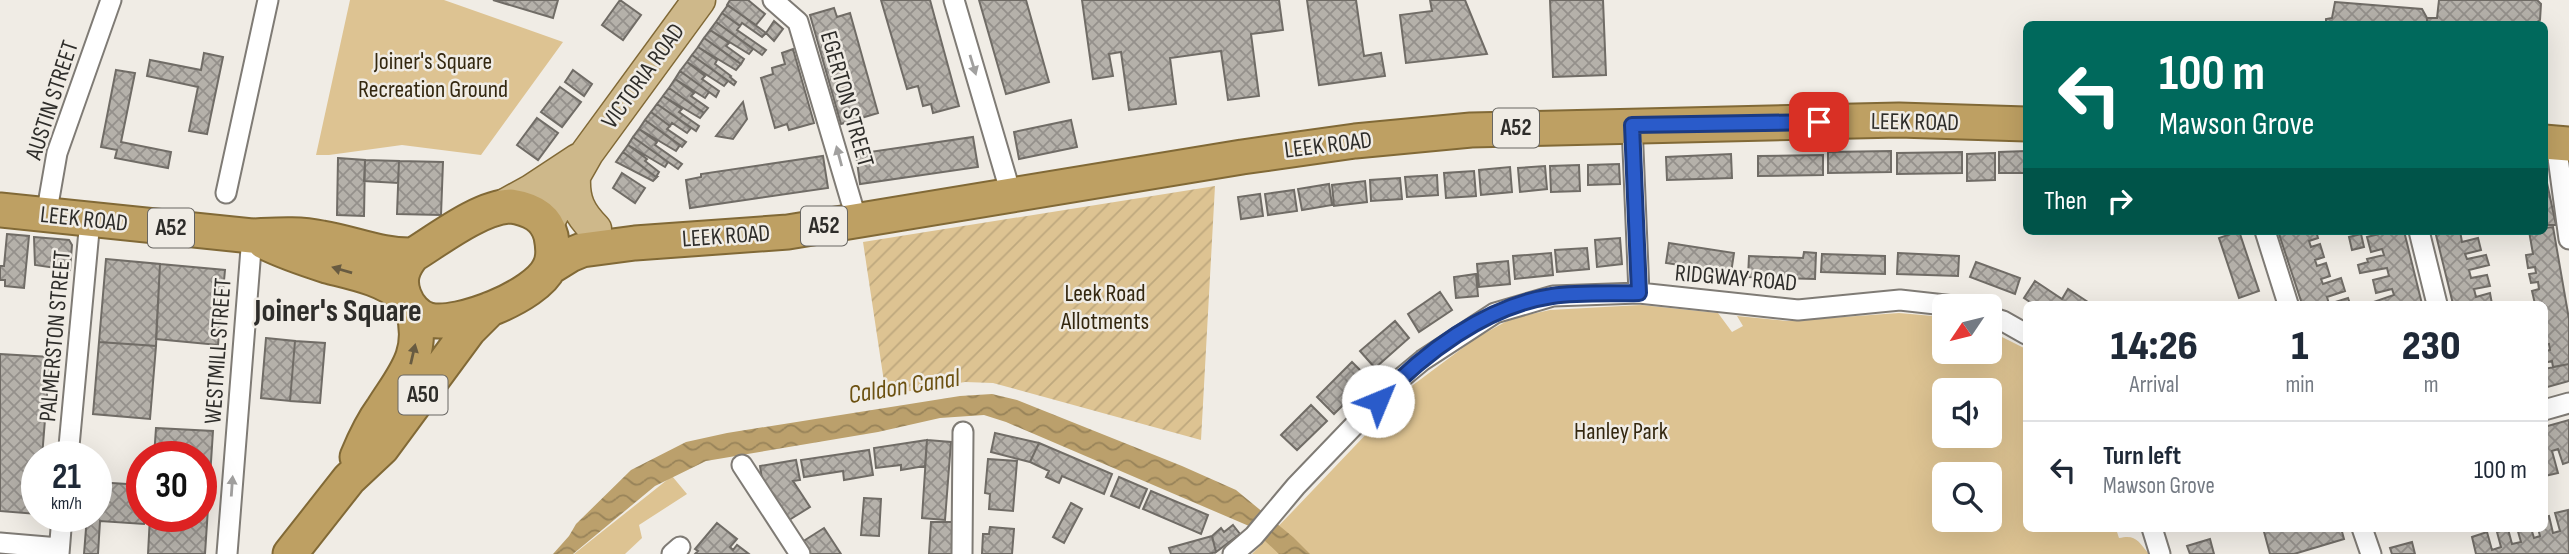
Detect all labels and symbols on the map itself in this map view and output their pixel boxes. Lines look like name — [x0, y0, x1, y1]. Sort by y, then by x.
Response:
street label: VICTORIA ROAD — [595, 18, 691, 134]
street label: EGERTON STREET — [814, 28, 880, 170]
street label: AUSTIN STREET — [19, 37, 85, 164]
park label: Joiner's Square Recreation Ground — [358, 47, 508, 104]
one-way arrow — [969, 55, 979, 76]
pin — [1789, 92, 1849, 152]
street label: LEEK ROAD — [1871, 107, 1959, 137]
road number: A52 — [1493, 108, 1539, 148]
street label: LEEK ROAD — [1283, 125, 1373, 165]
one-way arrow — [833, 145, 843, 166]
street label: LEEK ROAD — [39, 200, 129, 238]
road number: A52 — [801, 206, 847, 246]
road number: A52 — [148, 208, 194, 247]
street label: LEEK ROAD — [681, 218, 771, 254]
street label: PALMERSTON STREET — [33, 249, 77, 423]
street label: RIDGWAY ROAD — [1674, 258, 1798, 298]
one-way arrow — [331, 264, 353, 275]
street label: WESTMILL STREET — [198, 277, 238, 425]
park label: Leek Road Allotments — [1060, 279, 1149, 336]
district label: Joiner's Square — [253, 292, 422, 331]
north arrow — [1932, 294, 2002, 364]
one-way arrow — [408, 343, 419, 365]
water label: Caldon Canal — [846, 363, 963, 411]
position arrow — [1341, 364, 1415, 438]
road number: A50 — [398, 376, 448, 414]
park label: Hanley Park — [1574, 417, 1668, 446]
speed limit sign: 30 — [126, 441, 217, 532]
one-way arrow — [227, 475, 238, 497]

